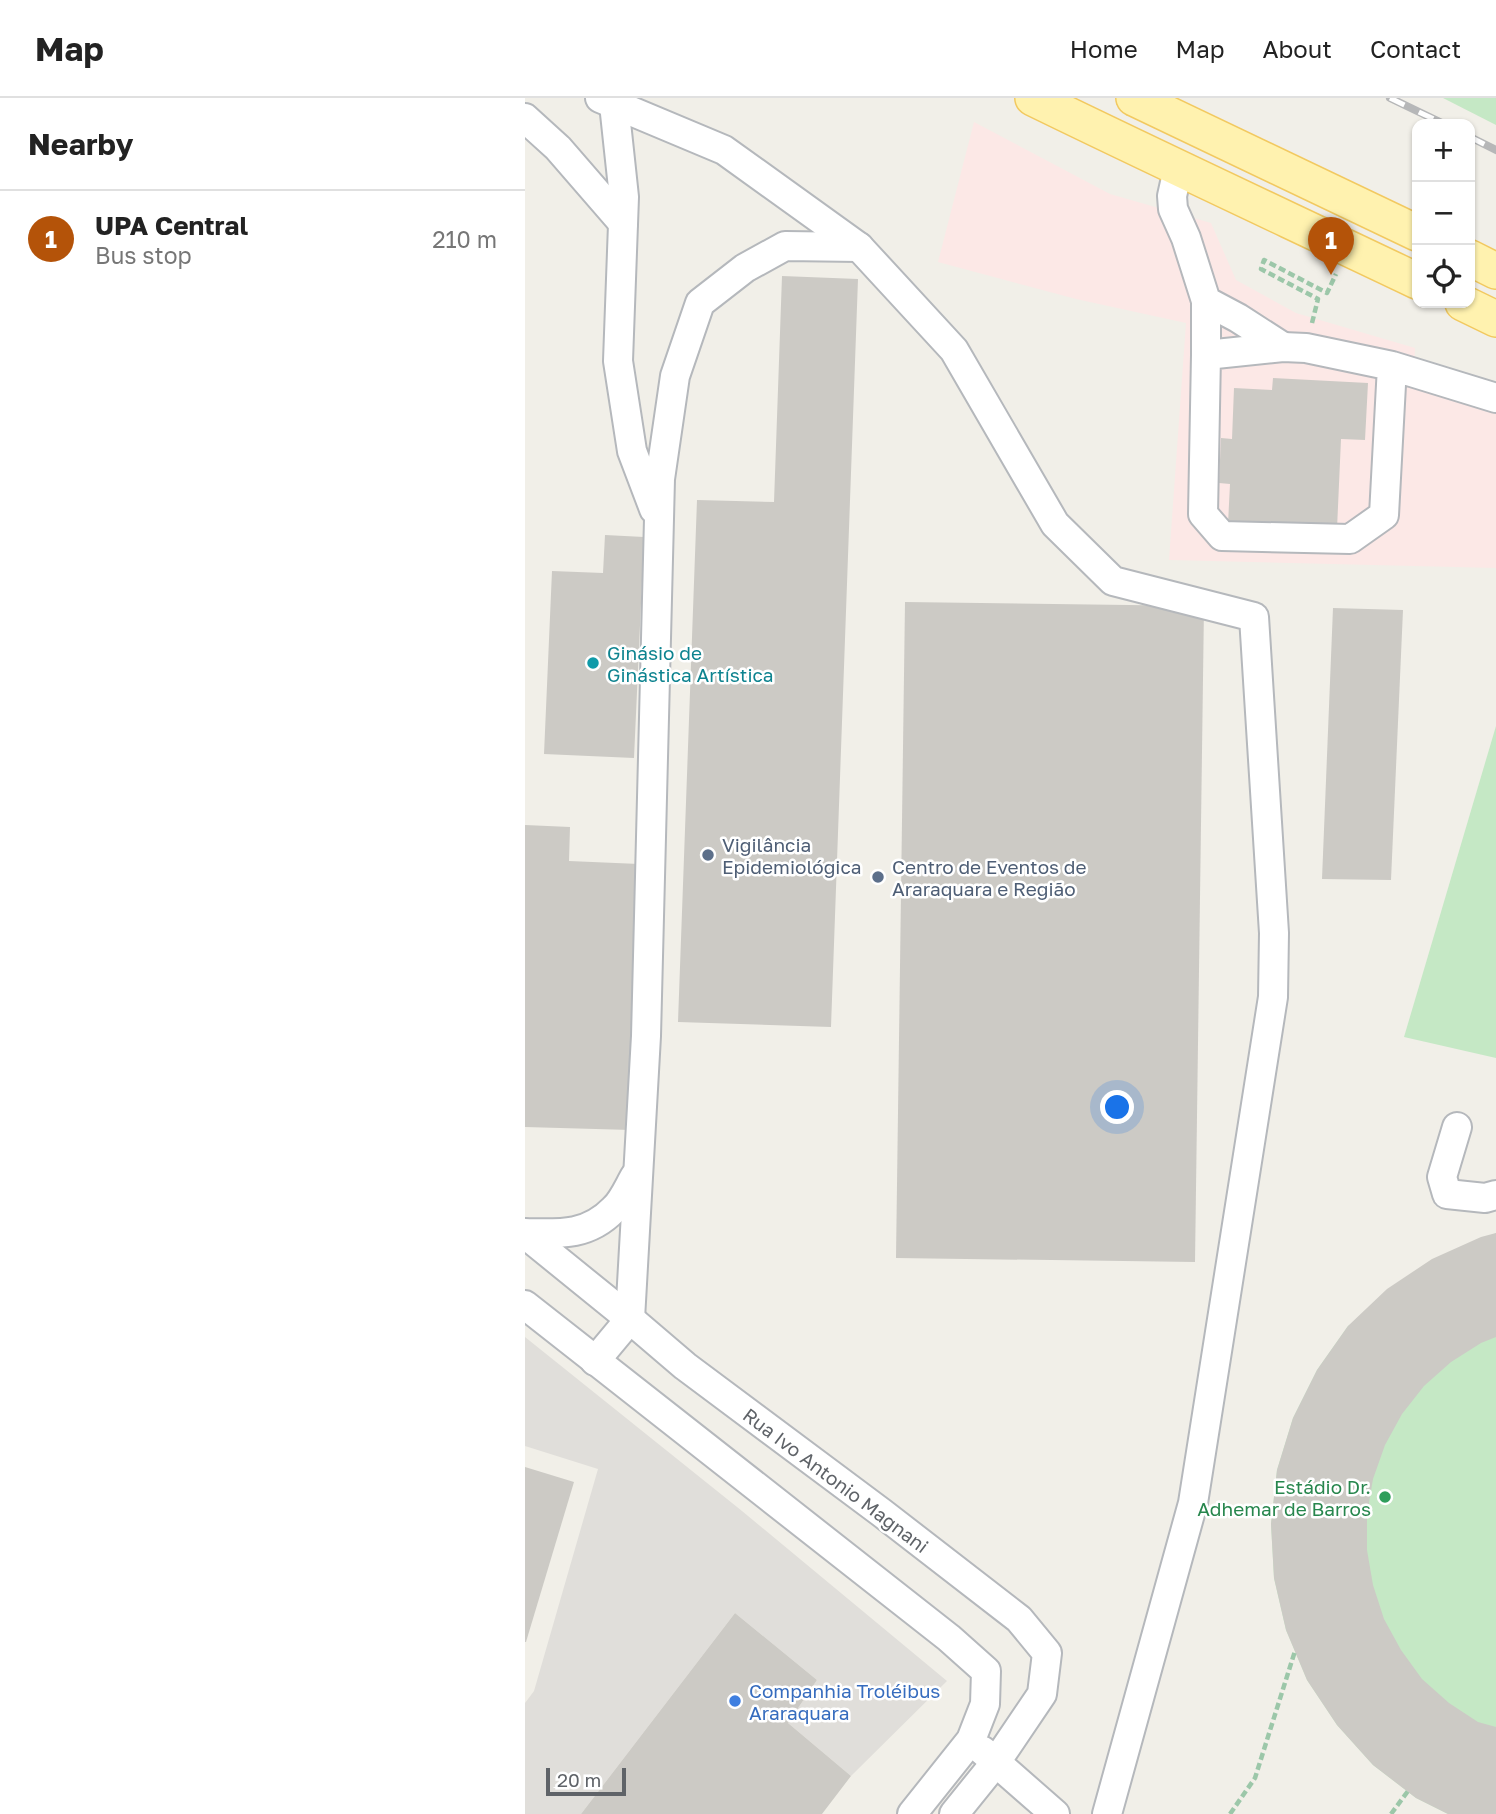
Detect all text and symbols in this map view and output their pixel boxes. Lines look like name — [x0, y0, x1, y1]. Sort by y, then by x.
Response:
text: Map — [35, 29, 104, 68]
text: Home — [1070, 34, 1138, 63]
text: Map — [1176, 34, 1225, 63]
text: About — [1263, 34, 1332, 63]
text: Contact — [1370, 34, 1461, 63]
map controls — [1412, 119, 1475, 308]
button: + — [1412, 119, 1475, 182]
text: Nearby — [28, 126, 133, 162]
button: − — [1412, 182, 1475, 245]
text: UPA Central — [95, 210, 248, 241]
pin: 1 — [1308, 217, 1354, 275]
text: 1 — [45, 225, 57, 253]
text: 210 m — [432, 225, 497, 253]
text: Bus stop — [95, 241, 192, 269]
button: locate — [1412, 245, 1475, 308]
place label: Ginásio de Ginástica Artística — [607, 641, 774, 686]
marker: Ginásio de Ginástica Artística — [585, 655, 601, 671]
place label: Vigilância Epidemiológica — [722, 833, 862, 878]
marker: Vigilância Epidemiológica — [700, 847, 716, 863]
place label: Centro de Eventos de Araraquara e Região — [892, 855, 1087, 900]
marker: Centro de Eventos de Araraquara e Região — [870, 869, 886, 885]
your location — [1100, 1090, 1134, 1124]
street label: Rua Ivo Antonio Magnani — [739, 1403, 933, 1557]
place label: Estádio Dr. Adhemar de Barros — [1197, 1475, 1371, 1520]
marker: Estádio Dr. Adhemar de Barros — [1377, 1489, 1393, 1505]
place label: Companhia Troléibus Araraquara — [749, 1679, 940, 1724]
marker: Companhia Troléibus Araraquara — [727, 1693, 743, 1709]
scale bar — [546, 1765, 627, 1797]
text: 20 m — [557, 1768, 601, 1791]

